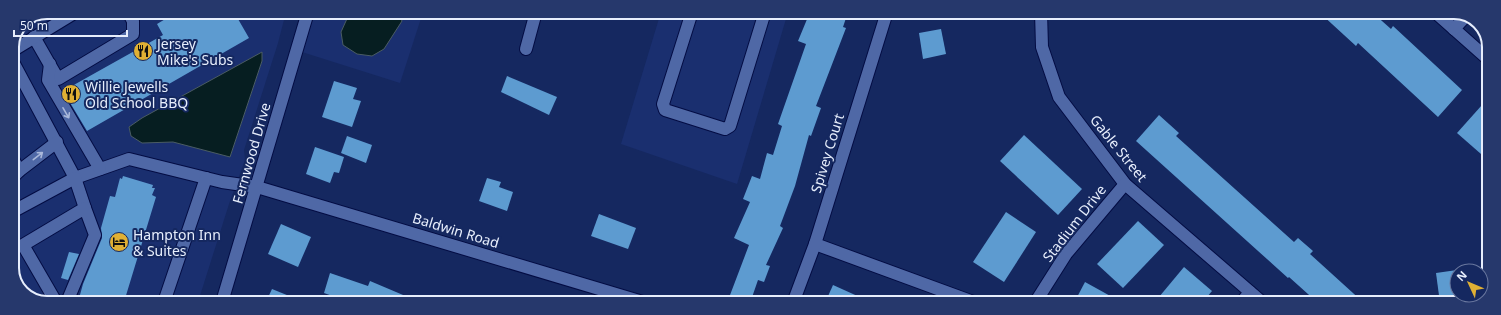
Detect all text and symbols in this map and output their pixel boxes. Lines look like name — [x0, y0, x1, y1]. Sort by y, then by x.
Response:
scale bar — [14, 12, 127, 38]
text: 50 m — [20, 17, 48, 34]
place label: Jersey Mike's Subs — [155, 34, 234, 69]
restaurant icon: Jersey Mike's Subs — [132, 40, 154, 62]
place label: Willie Jewells Old School BBQ — [85, 77, 188, 112]
restaurant icon: Willie Jewells Old School BBQ — [60, 83, 82, 105]
street label: Fernwood Drive — [227, 100, 275, 206]
one-way arrow — [63, 107, 71, 119]
street label: Spivey Court — [806, 111, 848, 195]
street label: Gable Street — [1086, 111, 1152, 185]
one-way arrow — [32, 152, 43, 161]
street label: Stadium Drive — [1038, 181, 1110, 265]
street label: Baldwin Road — [410, 208, 502, 252]
place label: Hampton Inn & Suites — [133, 225, 221, 260]
hotel icon: Hampton Inn & Suites — [108, 231, 130, 253]
north arrow — [1449, 263, 1489, 303]
text: N — [1453, 267, 1470, 284]

